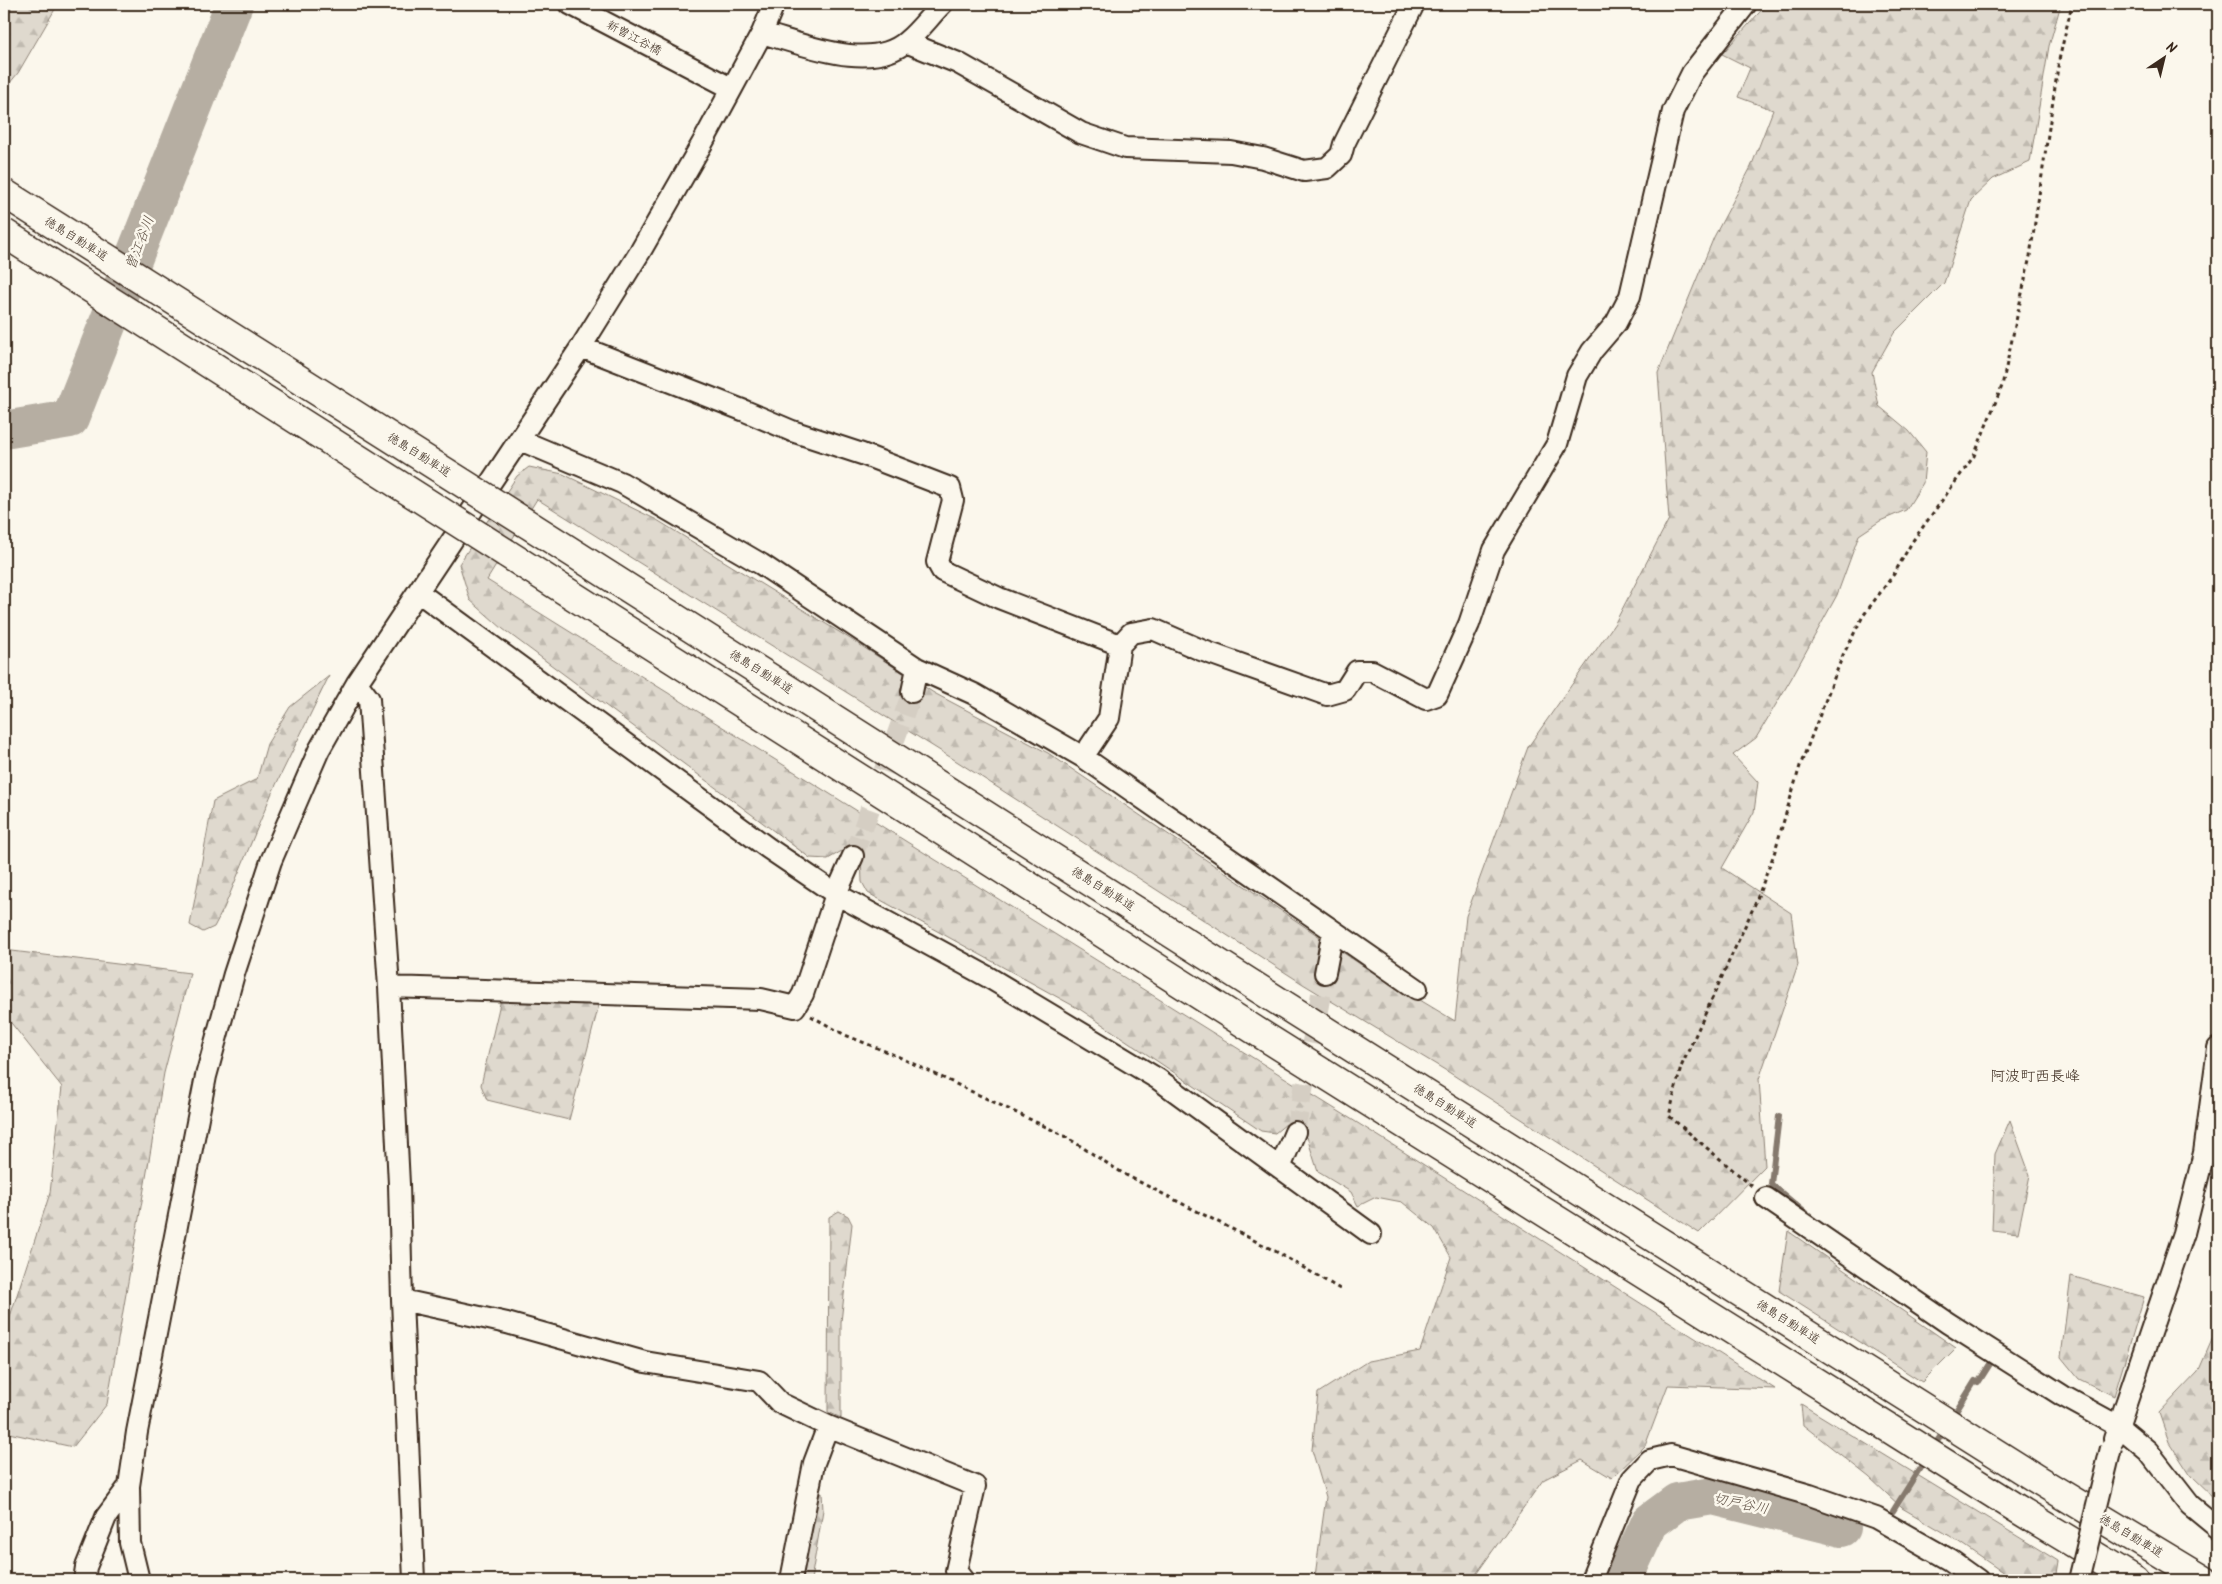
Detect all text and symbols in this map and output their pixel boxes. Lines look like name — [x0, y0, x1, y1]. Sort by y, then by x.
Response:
street label: 新曽江谷橋 — [603, 16, 665, 60]
north arrow — [2140, 32, 2190, 82]
text: N — [2161, 37, 2181, 60]
street label: 徳島自動車道 — [40, 212, 112, 266]
water label: 曽江谷川 — [120, 213, 160, 273]
street label: 徳島自動車道 — [383, 428, 455, 482]
street label: 徳島自動車道 — [725, 645, 797, 699]
street label: 徳島自動車道 — [1067, 862, 1139, 916]
district label: 阿波町西長峰 — [1990, 1065, 2080, 1089]
street label: 徳島自動車道 — [1409, 1079, 1481, 1133]
street label: 徳島自動車道 — [1752, 1295, 1824, 1349]
water label: 切戸谷川 — [1711, 1487, 1771, 1521]
street label: 徳島自動車道 — [2095, 1509, 2167, 1563]

